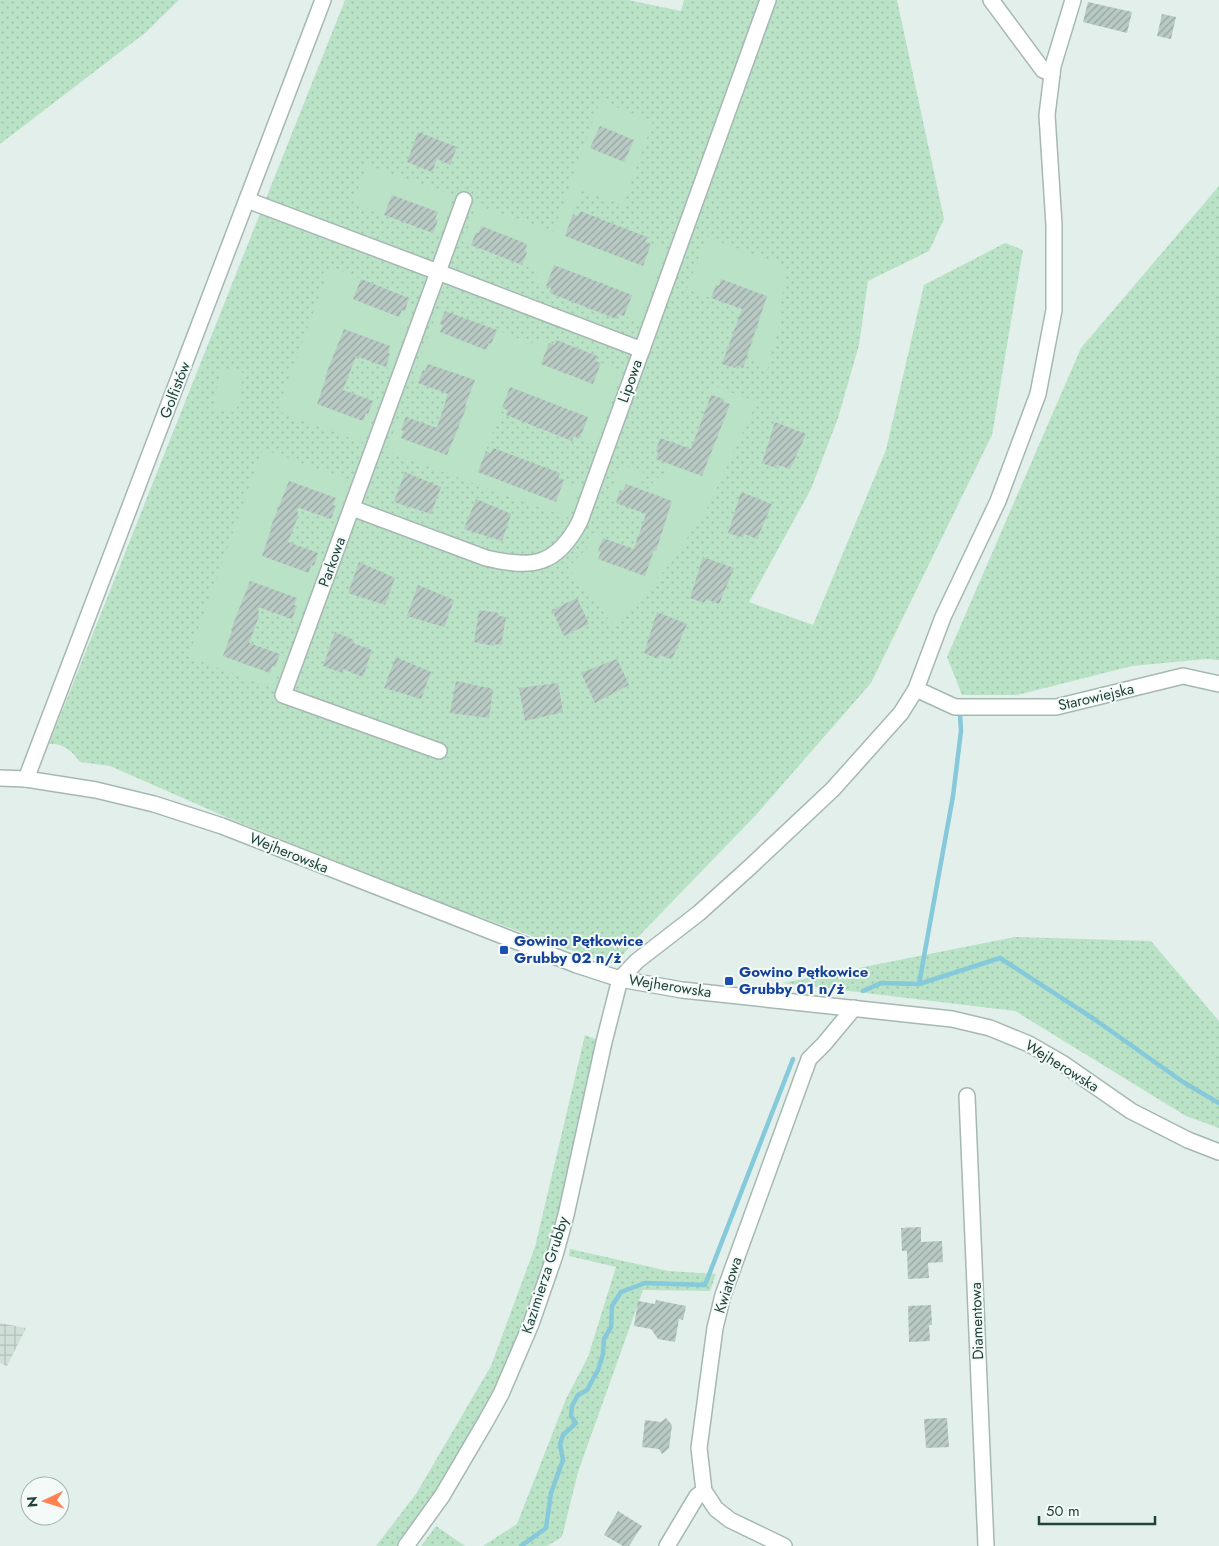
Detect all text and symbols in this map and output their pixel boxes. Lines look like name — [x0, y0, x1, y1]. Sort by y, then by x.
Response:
street label: Lipowa — [612, 356, 648, 406]
street label: Golfistów — [154, 358, 196, 422]
street label: Parkowa — [313, 534, 351, 590]
street label: Starowiejska — [1056, 678, 1136, 716]
street label: Wejherowska — [246, 827, 332, 879]
place label: Gowino Pętkowice Grubby 02 n/ż — [514, 930, 644, 969]
marker: Gowino Pętkowice Grubby 02 n/ż — [498, 944, 510, 956]
place label: Gowino Pętkowice Grubby 01 n/ż — [739, 961, 869, 1000]
street label: Wejherowska — [627, 969, 713, 1003]
marker: Gowino Pętkowice Grubby 01 n/ż — [723, 975, 735, 987]
street label: Wejherowska — [1021, 1035, 1103, 1097]
street label: Kazimierza Grubby — [516, 1213, 574, 1336]
street label: Kwiatowa — [709, 1254, 747, 1316]
street label: Diamentowa — [965, 1282, 989, 1360]
north arrow — [20, 1476, 70, 1526]
scale bar — [1039, 1494, 1155, 1526]
text: N — [22, 1496, 42, 1508]
text: 50 m — [1046, 1500, 1080, 1522]

